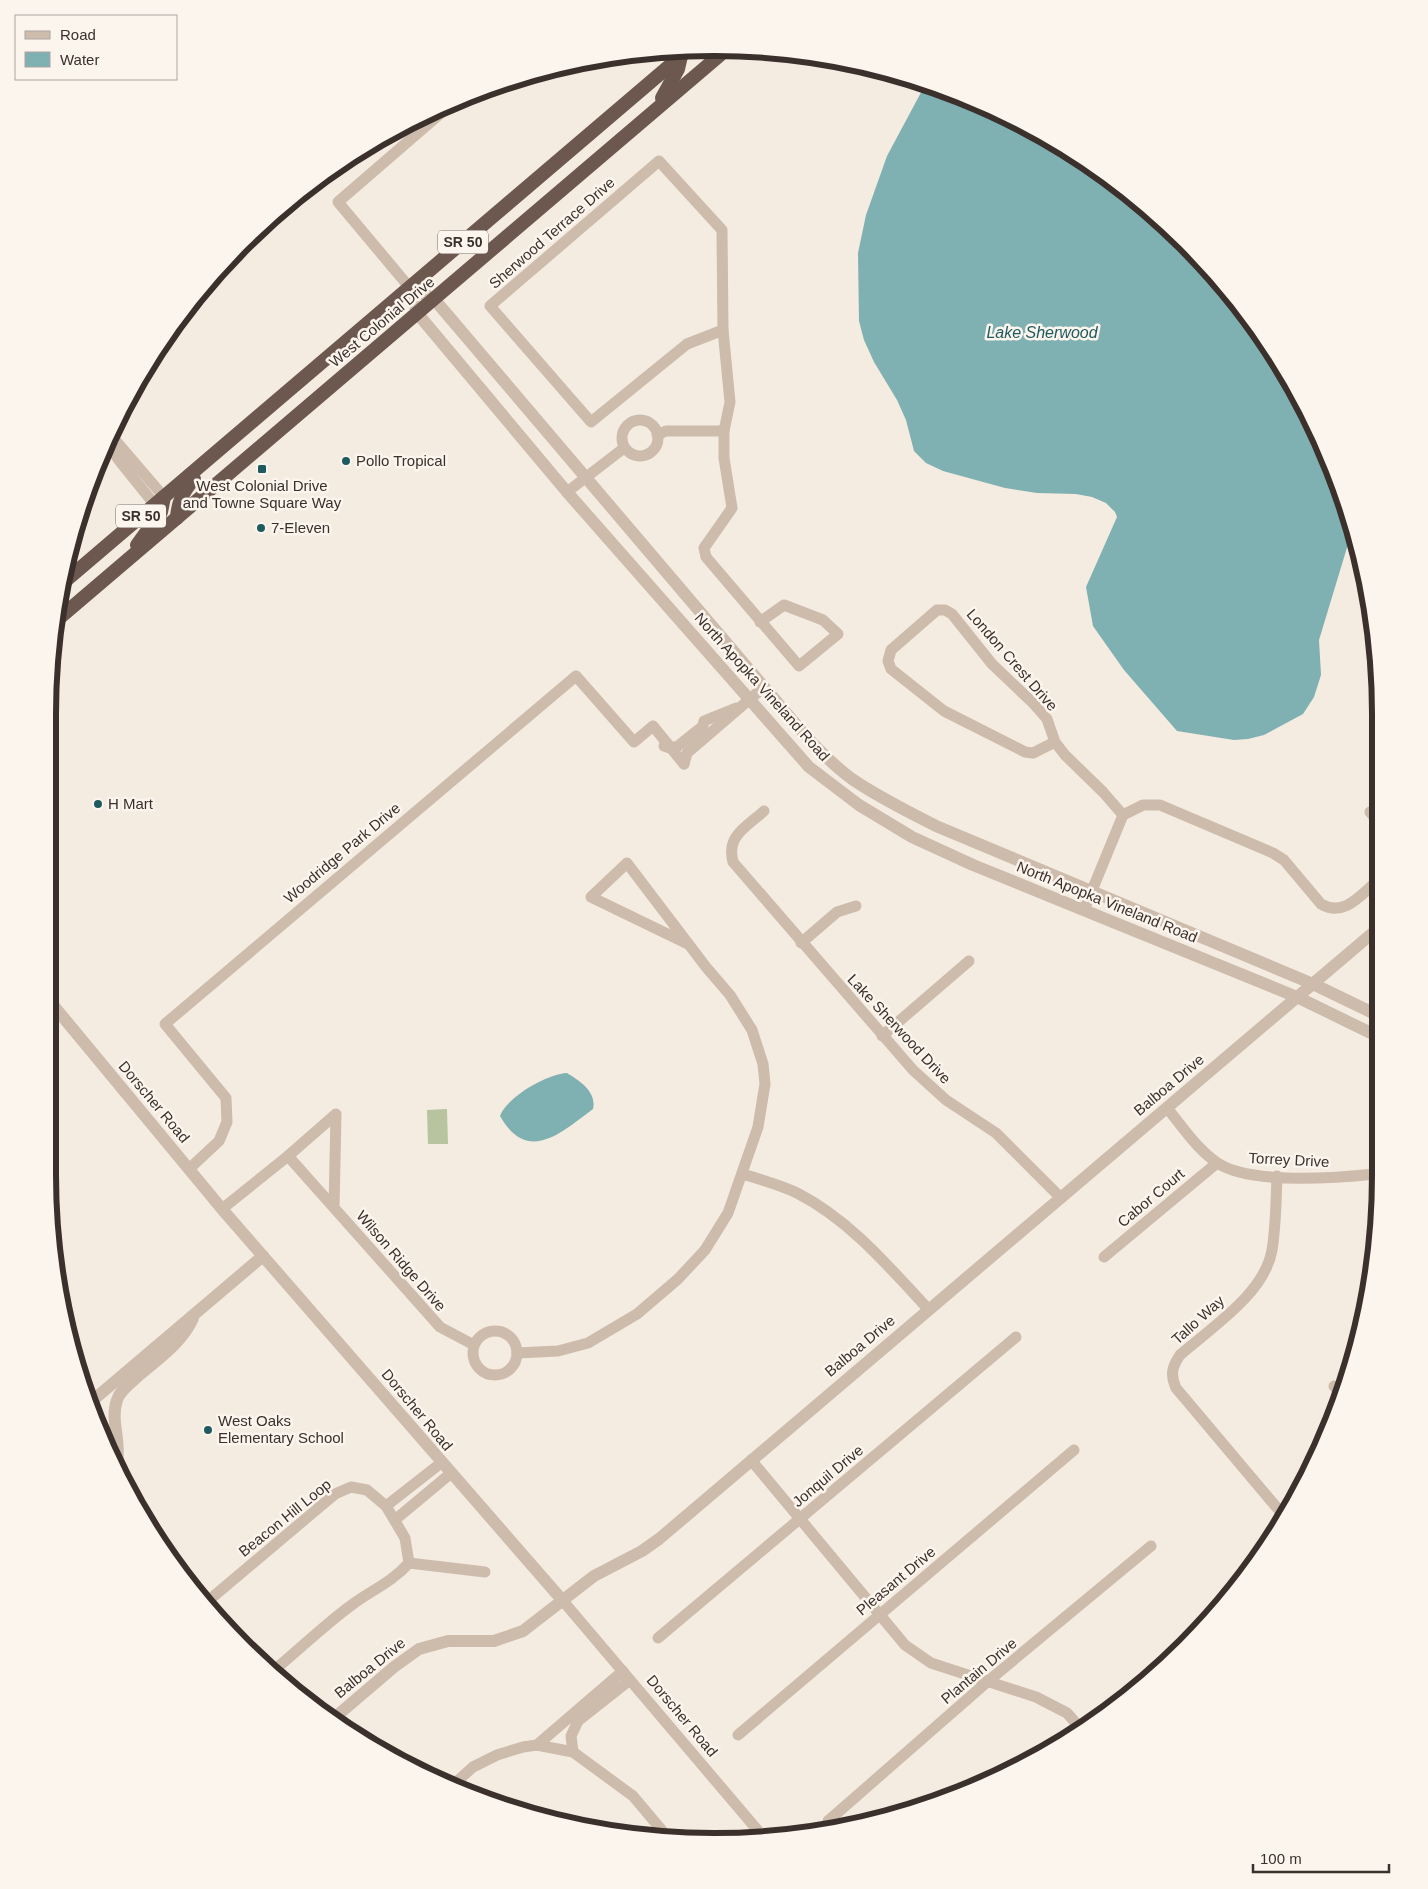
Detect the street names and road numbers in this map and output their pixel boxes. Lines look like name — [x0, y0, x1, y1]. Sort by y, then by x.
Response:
street label: Sherwood Terrace Drive — [485, 174, 618, 292]
road number: SR 50 — [438, 230, 488, 253]
street label: West Colonial Drive — [326, 273, 437, 370]
road number: SR 50 — [116, 504, 166, 528]
street label: London Crest Drive — [964, 605, 1061, 714]
street label: North Apopka Vineland Road — [691, 609, 833, 764]
street label: Woodridge Park Drive — [280, 799, 403, 906]
street label: North Apopka Vineland Road — [1014, 857, 1200, 946]
street label: Lake Sherwood Drive — [844, 970, 954, 1087]
street label: Balboa Drive — [1130, 1051, 1207, 1119]
street label: Dorscher Road — [115, 1058, 193, 1146]
street label: Torrey Drive — [1248, 1149, 1330, 1170]
street label: Cabor Court — [1114, 1164, 1188, 1230]
street label: Wilson Ridge Drive — [353, 1207, 450, 1314]
street label: Tallo Way — [1168, 1291, 1228, 1348]
street label: Balboa Drive — [821, 1312, 898, 1380]
street label: Dorscher Road — [378, 1366, 456, 1454]
street label: Jonquil Drive — [789, 1441, 866, 1510]
street label: Beacon Hill Loop — [235, 1475, 334, 1560]
street label: Pleasant Drive — [853, 1543, 939, 1618]
street label: Balboa Drive — [331, 1634, 408, 1701]
street label: Plantain Drive — [937, 1634, 1020, 1707]
street label: Dorscher Road — [643, 1672, 721, 1760]

